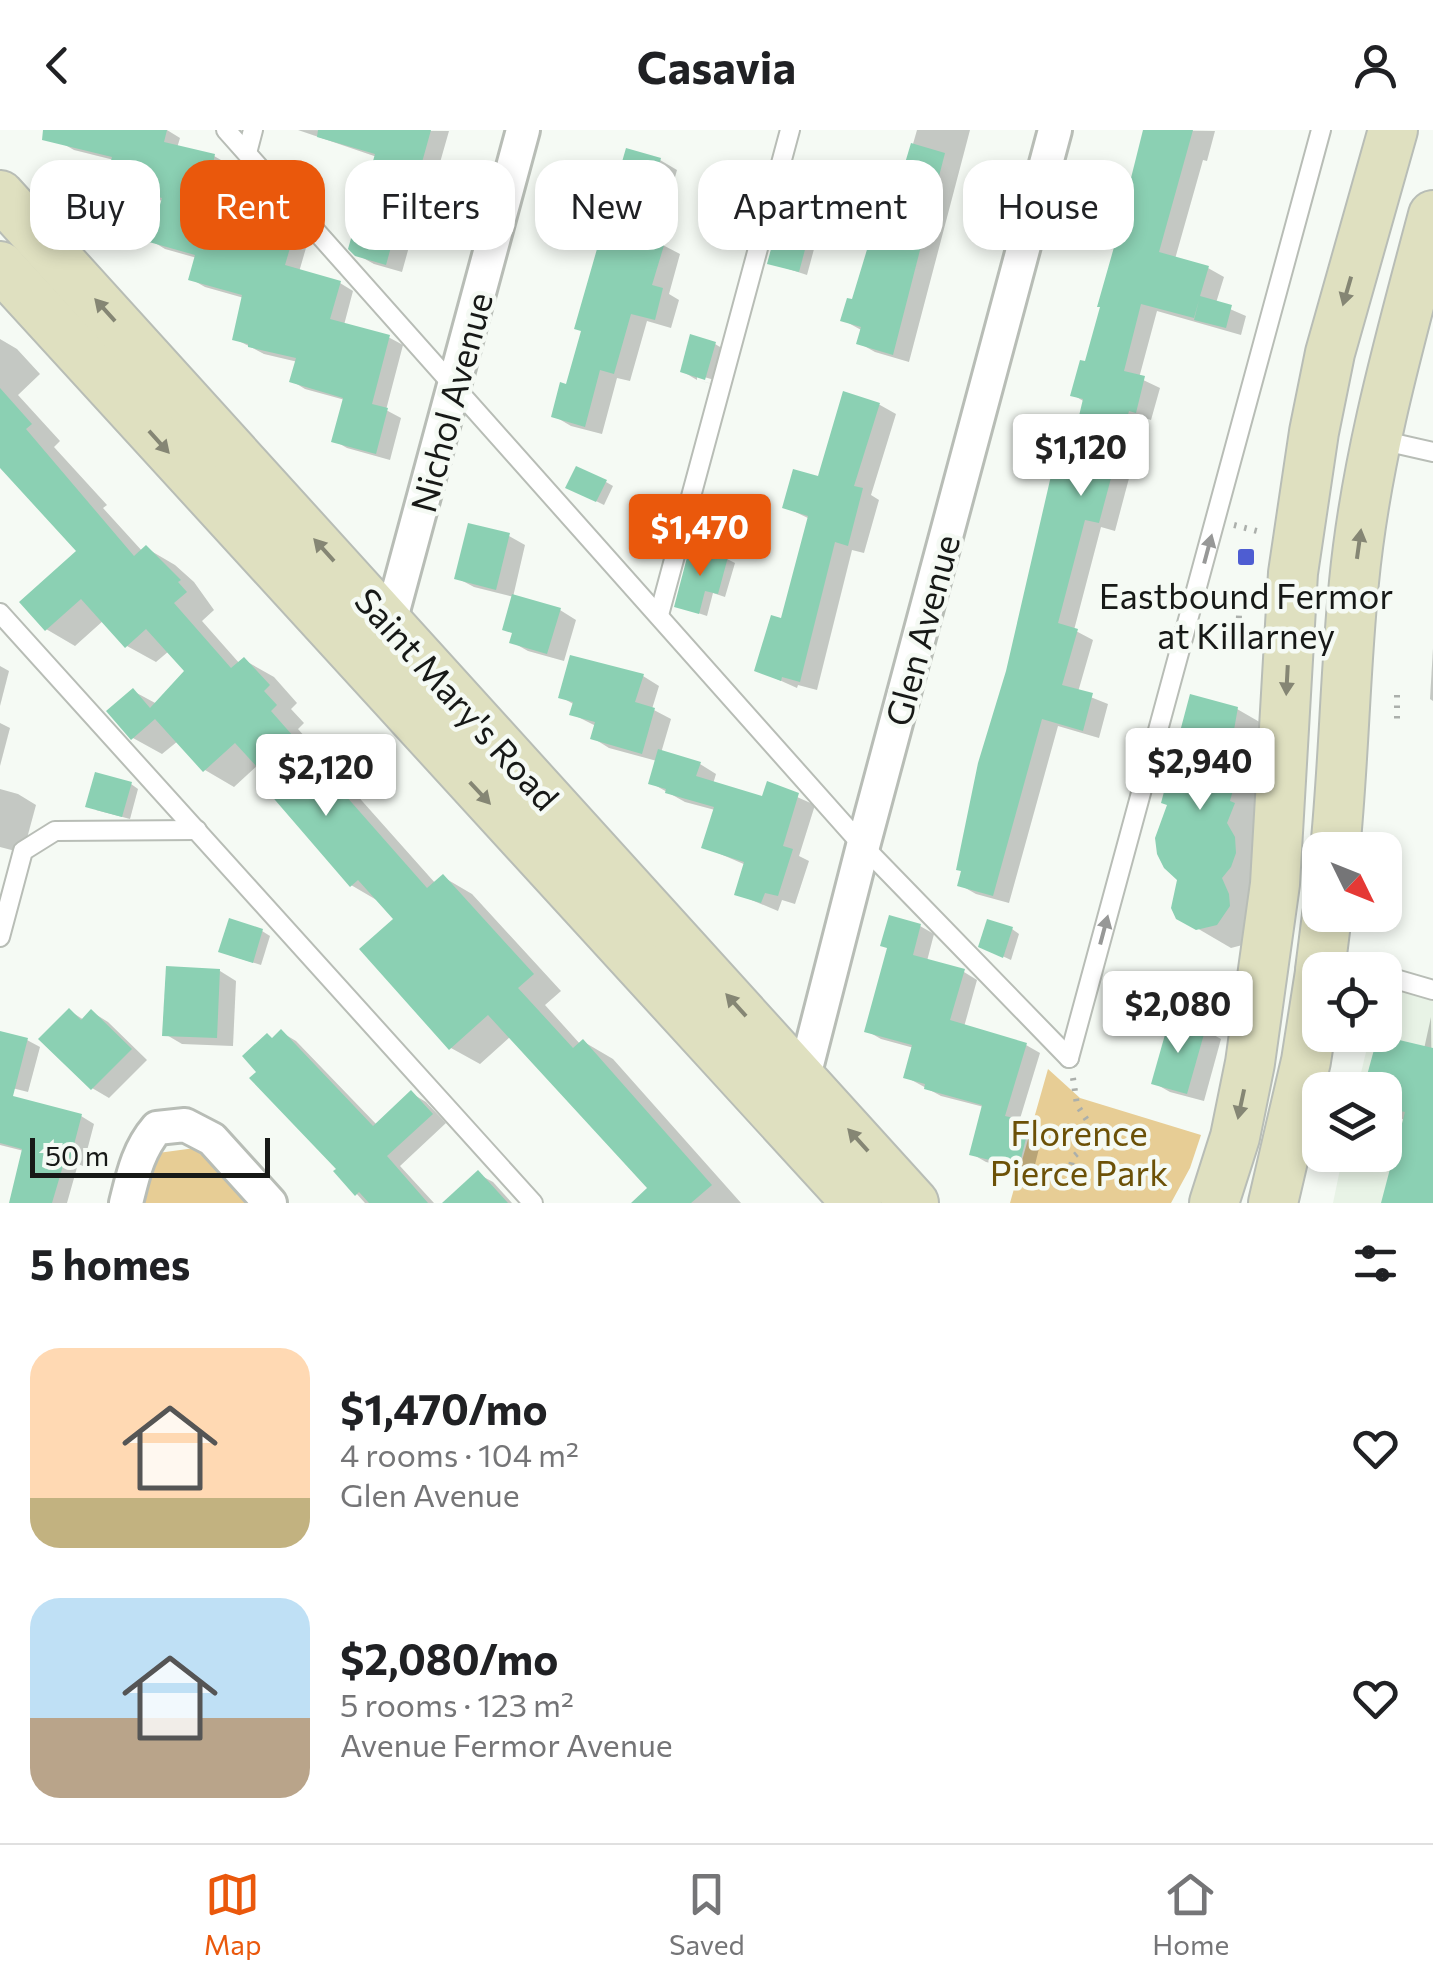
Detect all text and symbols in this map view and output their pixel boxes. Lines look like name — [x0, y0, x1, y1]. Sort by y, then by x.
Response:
icon: back — [30, 38, 85, 93]
text: Casavia — [637, 38, 796, 93]
icon: person — [1348, 38, 1403, 93]
chip: Buy — [30, 160, 160, 250]
chip: Rent — [180, 160, 325, 250]
chip: Filters — [345, 160, 515, 250]
chip: New — [535, 160, 678, 250]
chip: Apartment — [698, 160, 943, 250]
chip: House — [963, 160, 1134, 250]
one-way arrow — [1339, 276, 1354, 307]
street label: Nichol Avenue — [400, 287, 500, 517]
one-way arrow — [94, 298, 117, 322]
pin: $1,120 — [1000, 414, 1162, 499]
text: $1,120 — [1035, 426, 1127, 466]
one-way arrow — [148, 429, 170, 454]
pin: $1,470 — [619, 494, 781, 579]
text: $1,470 — [651, 506, 749, 546]
one-way arrow — [1351, 527, 1367, 559]
street label: Glen Avenue — [875, 530, 967, 730]
one-way arrow — [1200, 533, 1216, 564]
one-way arrow — [313, 538, 336, 562]
marker: Eastbound Fermor at Killarney — [1235, 546, 1257, 568]
place label: Eastbound Fermor at Killarney — [1099, 573, 1393, 656]
street label: Saint Mary's Road — [347, 578, 569, 818]
one-way arrow — [1279, 665, 1295, 697]
pin: $2,940 — [1119, 728, 1281, 813]
pin: $2,120 — [245, 734, 407, 819]
text: $2,940 — [1148, 740, 1252, 780]
text: $2,120 — [278, 746, 374, 786]
one-way arrow — [468, 780, 491, 804]
north arrow — [1302, 832, 1402, 932]
map controls — [1302, 832, 1402, 1172]
one-way arrow — [1097, 914, 1112, 945]
button: locate — [1302, 952, 1402, 1052]
pin: $2,080 — [1097, 971, 1259, 1056]
text: $2,080 — [1125, 983, 1231, 1023]
one-way arrow — [726, 993, 748, 1018]
button: layers — [1302, 1072, 1402, 1172]
one-way arrow — [1233, 1089, 1249, 1120]
park label: Florence Pierce Park — [990, 1110, 1168, 1193]
one-way arrow — [847, 1128, 869, 1153]
scale bar — [30, 1133, 270, 1178]
text: 50 m — [45, 1138, 109, 1172]
icon: filters — [1348, 1236, 1403, 1291]
text: 5 homes — [30, 1237, 190, 1289]
text: $1,470/mo — [340, 1382, 548, 1434]
icon: home — [110, 1388, 230, 1508]
icon: heart — [1348, 1421, 1403, 1476]
text: 4 rooms · 104 m² — [340, 1434, 579, 1474]
text: Glen Avenue — [340, 1474, 520, 1514]
text: $2,080/mo — [340, 1632, 558, 1684]
icon: home — [110, 1638, 230, 1758]
icon: heart — [1348, 1671, 1403, 1726]
text: 5 rooms · 123 m² — [340, 1684, 574, 1724]
text: Avenue Fermor Avenue — [340, 1724, 673, 1764]
tab: Map — [204, 1867, 262, 1961]
tab: Saved — [669, 1867, 745, 1961]
tab: Home — [1152, 1867, 1229, 1961]

